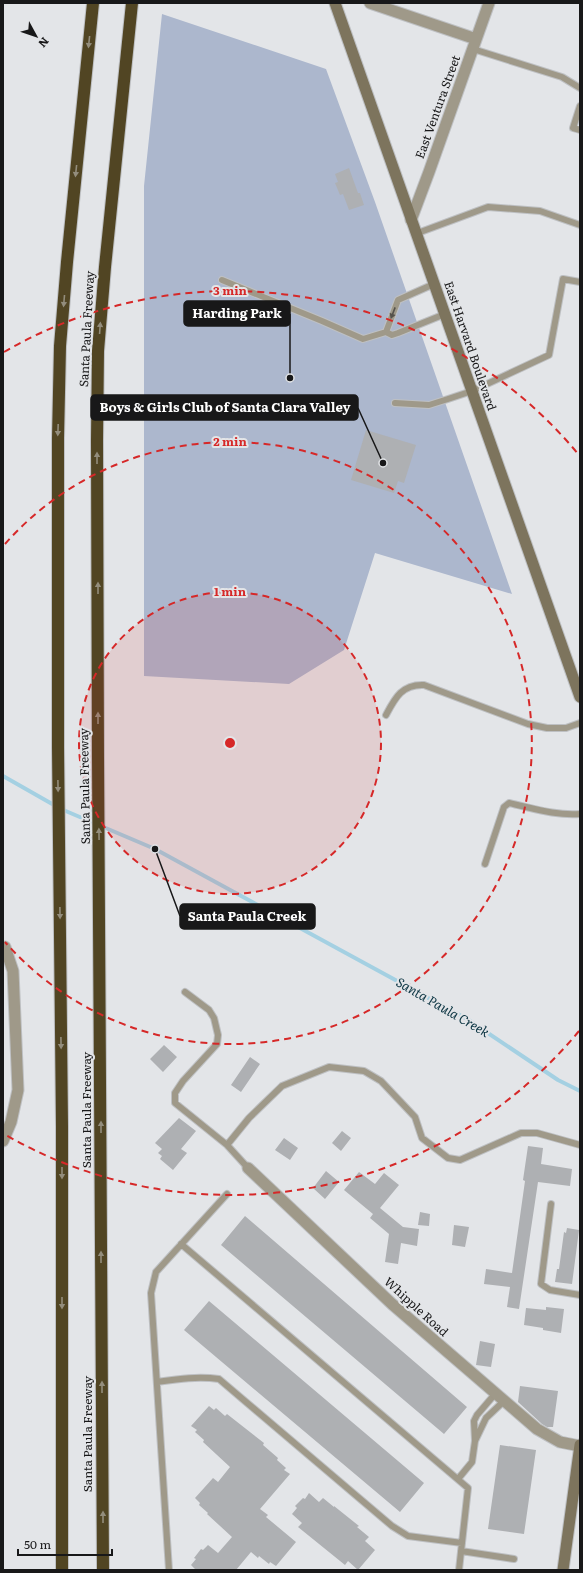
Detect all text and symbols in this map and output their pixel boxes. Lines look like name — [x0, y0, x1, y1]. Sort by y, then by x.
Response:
north arrow — [16, 16, 56, 56]
text: N — [35, 34, 54, 52]
one-way arrow — [86, 36, 92, 48]
street label: East Ventura Street — [410, 52, 464, 161]
one-way arrow — [73, 165, 79, 177]
street label: Santa Paula Freeway — [74, 270, 98, 388]
street label: East Harvard Boulevard — [440, 279, 502, 413]
text: 3 min — [213, 281, 248, 299]
one-way arrow — [61, 295, 67, 307]
callout: Harding Park — [184, 301, 290, 326]
text: Harding Park — [192, 303, 282, 322]
one-way arrow — [390, 307, 396, 319]
one-way arrow — [97, 322, 104, 334]
callout: Boys & Girls Club of Santa Clara Valley — [91, 395, 358, 420]
text: Boys & Girls Club of Santa Clara Valley — [100, 397, 351, 416]
one-way arrow — [55, 424, 61, 437]
text: 2 min — [213, 432, 247, 450]
one-way arrow — [94, 451, 100, 464]
one-way arrow — [95, 581, 101, 594]
text: 1 min — [214, 582, 247, 600]
one-way arrow — [95, 711, 101, 724]
street label: Santa Paula Freeway — [74, 728, 94, 844]
centre of rings — [223, 736, 237, 750]
one-way arrow — [55, 780, 61, 793]
one-way arrow — [96, 827, 102, 840]
callout: Santa Paula Creek — [180, 904, 315, 929]
text: Santa Paula Creek — [188, 906, 306, 925]
one-way arrow — [57, 907, 63, 920]
water label: Santa Paula Creek — [393, 972, 494, 1041]
one-way arrow — [58, 1037, 64, 1050]
street label: Santa Paula Freeway — [77, 1052, 95, 1168]
one-way arrow — [98, 1120, 104, 1133]
one-way arrow — [59, 1167, 65, 1180]
one-way arrow — [98, 1251, 105, 1263]
street label: Whipple Road — [380, 1272, 453, 1341]
one-way arrow — [59, 1297, 65, 1310]
street label: Santa Paula Freeway — [78, 1376, 96, 1492]
one-way arrow — [99, 1380, 105, 1393]
one-way arrow — [100, 1510, 106, 1523]
scale bar — [18, 1531, 112, 1557]
text: 50 m — [24, 1535, 51, 1553]

